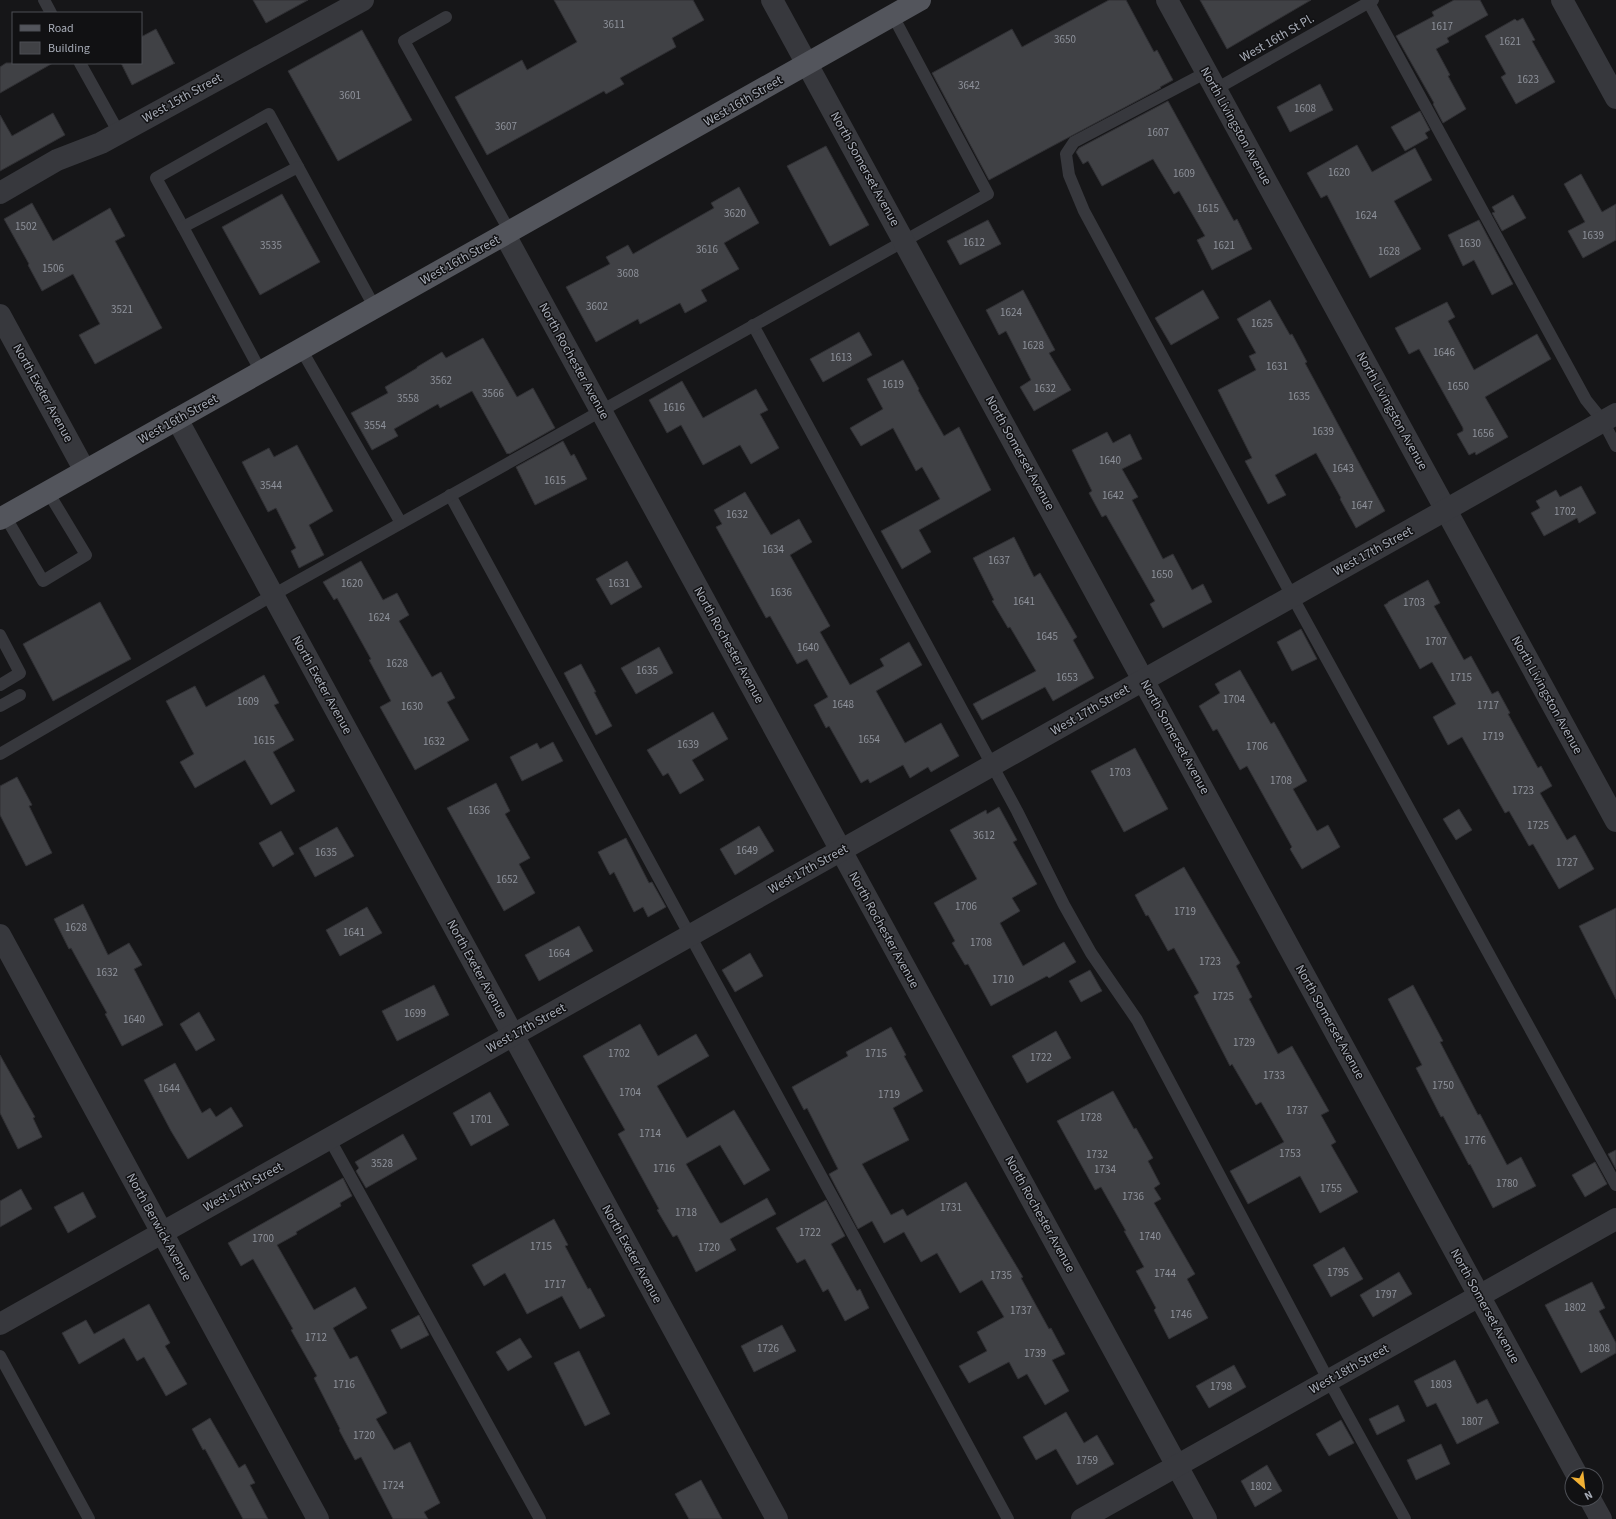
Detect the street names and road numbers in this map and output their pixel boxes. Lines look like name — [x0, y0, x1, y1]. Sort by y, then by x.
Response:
street label: West 16th St Pl. — [1236, 9, 1318, 67]
street label: North Livingston Avenue — [1196, 64, 1276, 188]
street label: West 15th Street — [139, 68, 226, 127]
street label: West 16th Street — [700, 71, 786, 131]
street label: North Somerset Avenue — [826, 108, 904, 230]
street label: West 16th Street — [417, 230, 504, 289]
street label: North Rochester Avenue — [534, 299, 614, 423]
street label: North Exeter Avenue — [8, 340, 78, 446]
street label: North Livingston Avenue — [1352, 349, 1432, 473]
street label: West 16th Street — [135, 389, 222, 448]
street label: North Somerset Avenue — [981, 392, 1059, 514]
street label: West 17th Street — [1330, 521, 1417, 580]
street label: North Rochester Avenue — [689, 583, 769, 707]
street label: North Exeter Avenue — [287, 632, 357, 738]
street label: North Livingston Avenue — [1507, 633, 1587, 757]
street label: North Somerset Avenue — [1136, 676, 1214, 798]
street label: West 17th Street — [1047, 680, 1133, 740]
street label: West 17th Street — [765, 839, 852, 898]
street label: North Rochester Avenue — [844, 868, 924, 992]
street label: North Exeter Avenue — [442, 916, 512, 1022]
street label: North Somerset Avenue — [1291, 961, 1369, 1083]
street label: West 17th Street — [483, 998, 570, 1057]
street label: North Rochester Avenue — [1000, 1152, 1080, 1276]
street label: West 17th Street — [200, 1157, 287, 1216]
street label: North Berwick Avenue — [122, 1170, 196, 1284]
street label: North Exeter Avenue — [597, 1201, 667, 1307]
street label: North Somerset Avenue — [1446, 1245, 1524, 1367]
street label: West 18th Street — [1306, 1339, 1393, 1398]

